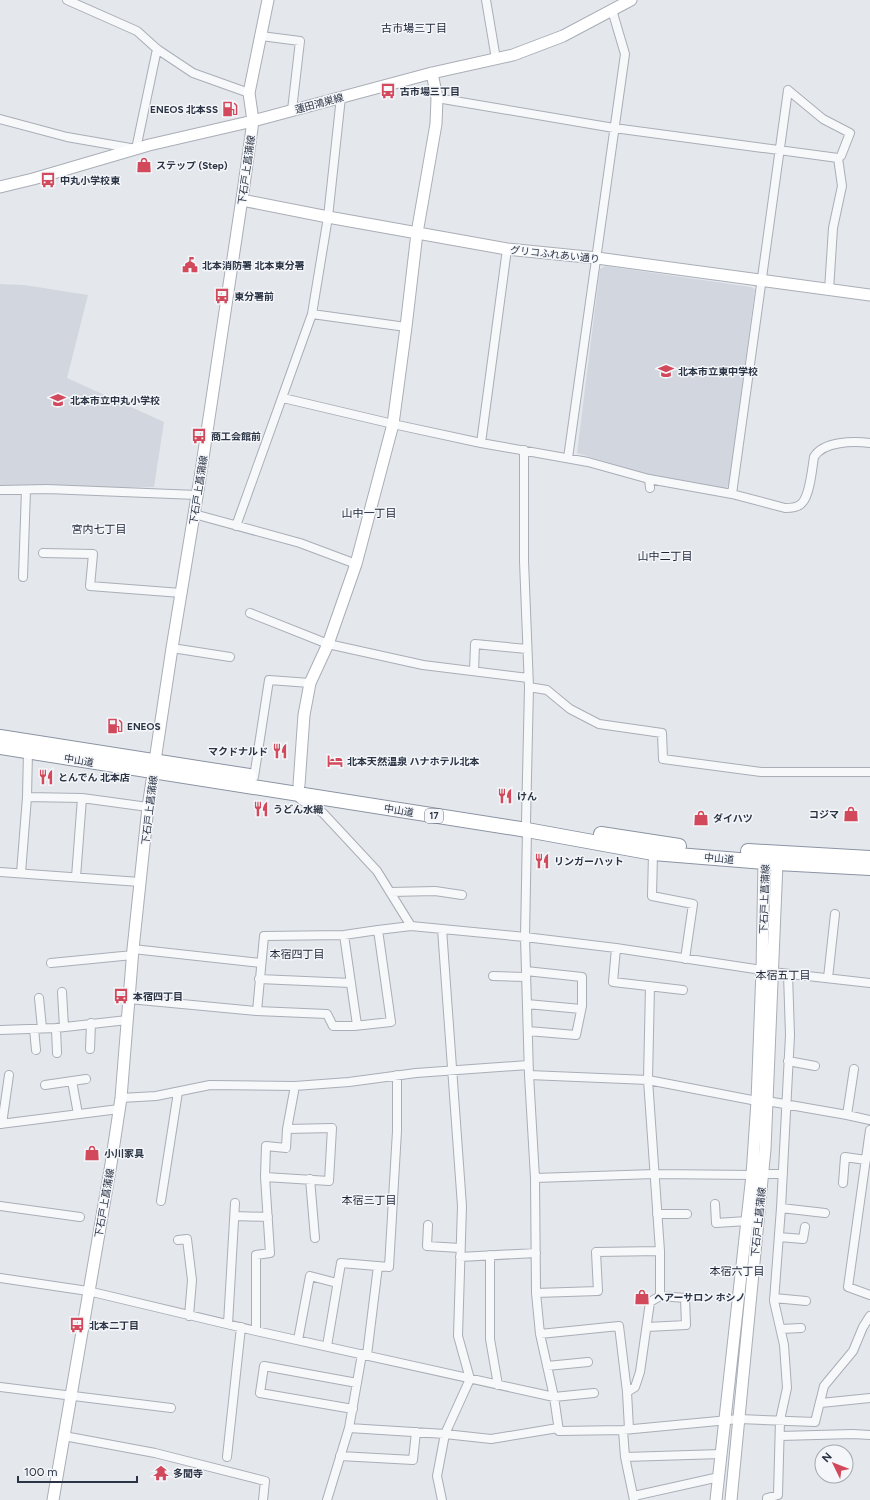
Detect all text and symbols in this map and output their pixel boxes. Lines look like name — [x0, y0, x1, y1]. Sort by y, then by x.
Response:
district label: 古市場三丁目 — [381, 22, 447, 35]
bus stop icon: 古市場三丁目 — [379, 82, 397, 100]
place label: 古市場三丁目 — [400, 85, 460, 98]
street label: 蓮田鴻巣線 — [293, 91, 345, 116]
fuel station icon: ENEOS 北本SS — [221, 100, 239, 118]
place label: ENEOS 北本SS — [150, 103, 218, 116]
street label: 下石戸上菖蒲線 — [235, 135, 258, 206]
shop icon: ステップ (Step) — [135, 156, 153, 174]
place label: ステップ (Step) — [156, 159, 228, 172]
bus stop icon: 中丸小学校東 — [39, 171, 57, 189]
place label: 中丸小学校東 — [60, 174, 121, 187]
street label: グリコふれあい通り — [510, 243, 600, 266]
public building icon: 北本消防署 北本東分署 — [181, 256, 199, 274]
place label: 北本消防署 北本東分署 — [202, 259, 304, 272]
bus stop icon: 東分署前 — [213, 287, 231, 305]
place label: 東分署前 — [234, 290, 274, 303]
school or university icon: 北本市立東中学校 — [657, 362, 675, 380]
place label: 北本市立東中学校 — [678, 365, 758, 378]
school or university icon: 北本市立中丸小学校 — [49, 391, 67, 409]
place label: 北本市立中丸小学校 — [70, 394, 160, 407]
bus stop icon: 商工会館前 — [190, 427, 208, 445]
place label: 商工会館前 — [211, 430, 261, 443]
street label: 下石戸上菖蒲線 — [187, 454, 210, 526]
district label: 山中一丁目 — [342, 507, 397, 520]
district label: 宮内七丁目 — [72, 523, 127, 536]
district label: 山中二丁目 — [638, 550, 693, 563]
fuel station icon: ENEOS — [106, 717, 124, 735]
place label: ENEOS — [127, 720, 160, 733]
restaurant icon: マクドナルド — [271, 742, 289, 760]
place label: マクドナルド — [208, 745, 268, 758]
street label: 中山道 — [63, 752, 95, 769]
hotel icon: 北本天然温泉 ハナホテル北本 — [326, 752, 344, 770]
place label: 北本天然温泉 ハナホテル北本 — [347, 755, 479, 768]
restaurant icon: とんでん 北本店 — [37, 768, 55, 786]
place label: とんでん 北本店 — [58, 771, 130, 784]
street label: 下石戸上菖蒲線 — [139, 775, 160, 846]
restaurant icon: けん — [496, 787, 514, 805]
place label: けん — [517, 790, 537, 803]
restaurant icon: うどん水織 — [252, 800, 270, 818]
street label: 中山道 — [383, 802, 415, 819]
place label: うどん水織 — [273, 803, 324, 816]
shop icon: コジマ — [842, 805, 860, 823]
place label: コジマ — [809, 808, 839, 821]
road number: 17 — [425, 809, 443, 823]
shop icon: ダイハツ — [692, 809, 710, 827]
place label: ダイハツ — [713, 812, 753, 825]
street label: 中山道 — [703, 851, 734, 866]
restaurant icon: リンガーハット — [533, 852, 551, 870]
place label: リンガーハット — [554, 855, 624, 868]
street label: 下石戸上菖蒲線 — [757, 864, 772, 934]
district label: 本宿四丁目 — [270, 948, 325, 961]
district label: 本宿五丁目 — [756, 969, 811, 982]
bus stop icon: 本宿四丁目 — [112, 987, 130, 1005]
place label: 本宿四丁目 — [132, 990, 183, 1003]
shop icon: 小川家具 — [83, 1144, 101, 1162]
place label: 小川家具 — [104, 1147, 144, 1160]
street label: 下石戸上菖蒲線 — [92, 1167, 117, 1239]
street label: 下石戸上菖蒲線 — [748, 1187, 769, 1258]
district label: 本宿三丁目 — [342, 1194, 397, 1207]
district label: 本宿六丁目 — [710, 1265, 765, 1278]
shop icon: ヘアーサロン ホシノ — [633, 1288, 651, 1306]
place label: ヘアーサロン ホシノ — [654, 1291, 746, 1304]
bus stop icon: 北本二丁目 — [68, 1316, 86, 1334]
place label: 北本二丁目 — [89, 1319, 139, 1332]
north arrow — [814, 1444, 854, 1484]
text: N — [819, 1450, 835, 1465]
scale bar — [18, 1458, 137, 1484]
temple icon: 多聞寺 — [152, 1464, 170, 1482]
text: 100 m — [24, 1465, 58, 1479]
place label: 多聞寺 — [173, 1467, 203, 1480]

